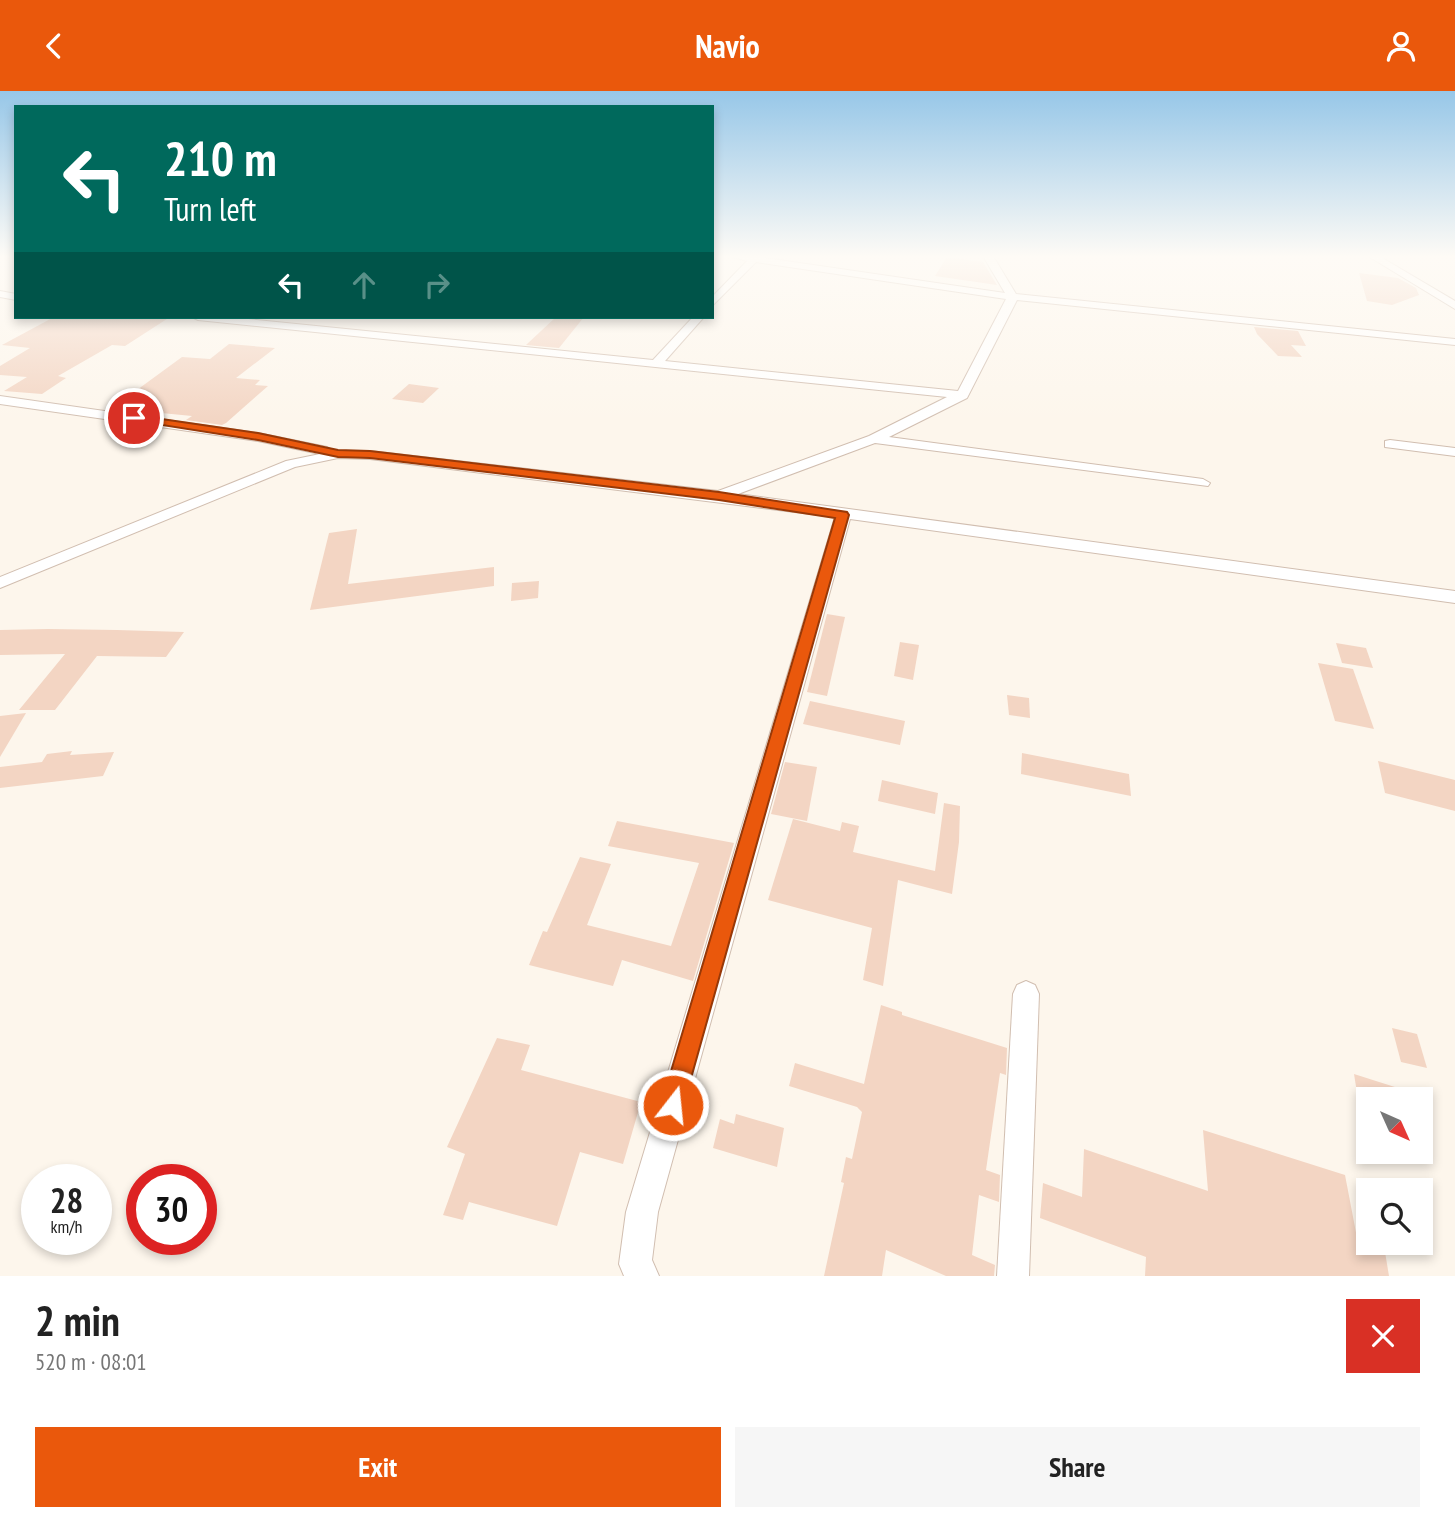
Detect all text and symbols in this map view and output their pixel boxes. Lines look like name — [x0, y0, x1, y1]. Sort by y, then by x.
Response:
text: Navio — [695, 25, 760, 67]
icon: back — [35, 27, 73, 65]
icon: person — [1382, 27, 1420, 65]
text: 210 m — [164, 126, 277, 190]
icon: left — [49, 133, 140, 224]
text: Turn left — [164, 188, 256, 230]
icon: left — [272, 266, 310, 304]
icon: ahead — [345, 266, 383, 304]
icon: right — [418, 266, 456, 304]
pin — [104, 388, 164, 448]
icon: arrive — [115, 399, 153, 437]
position arrow — [636, 1068, 710, 1142]
north arrow — [1356, 1087, 1433, 1164]
map controls — [1356, 1087, 1433, 1255]
speed limit sign: 30 — [126, 1164, 217, 1255]
text: 28 — [50, 1177, 83, 1223]
button: search — [1356, 1178, 1433, 1255]
text: km/h — [51, 1215, 82, 1238]
text: 2 min — [35, 1293, 120, 1348]
button: close — [1346, 1299, 1420, 1373]
text: 520 m · 08:01 — [35, 1347, 147, 1376]
button: Exit — [35, 1427, 721, 1507]
button: Share — [735, 1427, 1420, 1507]

